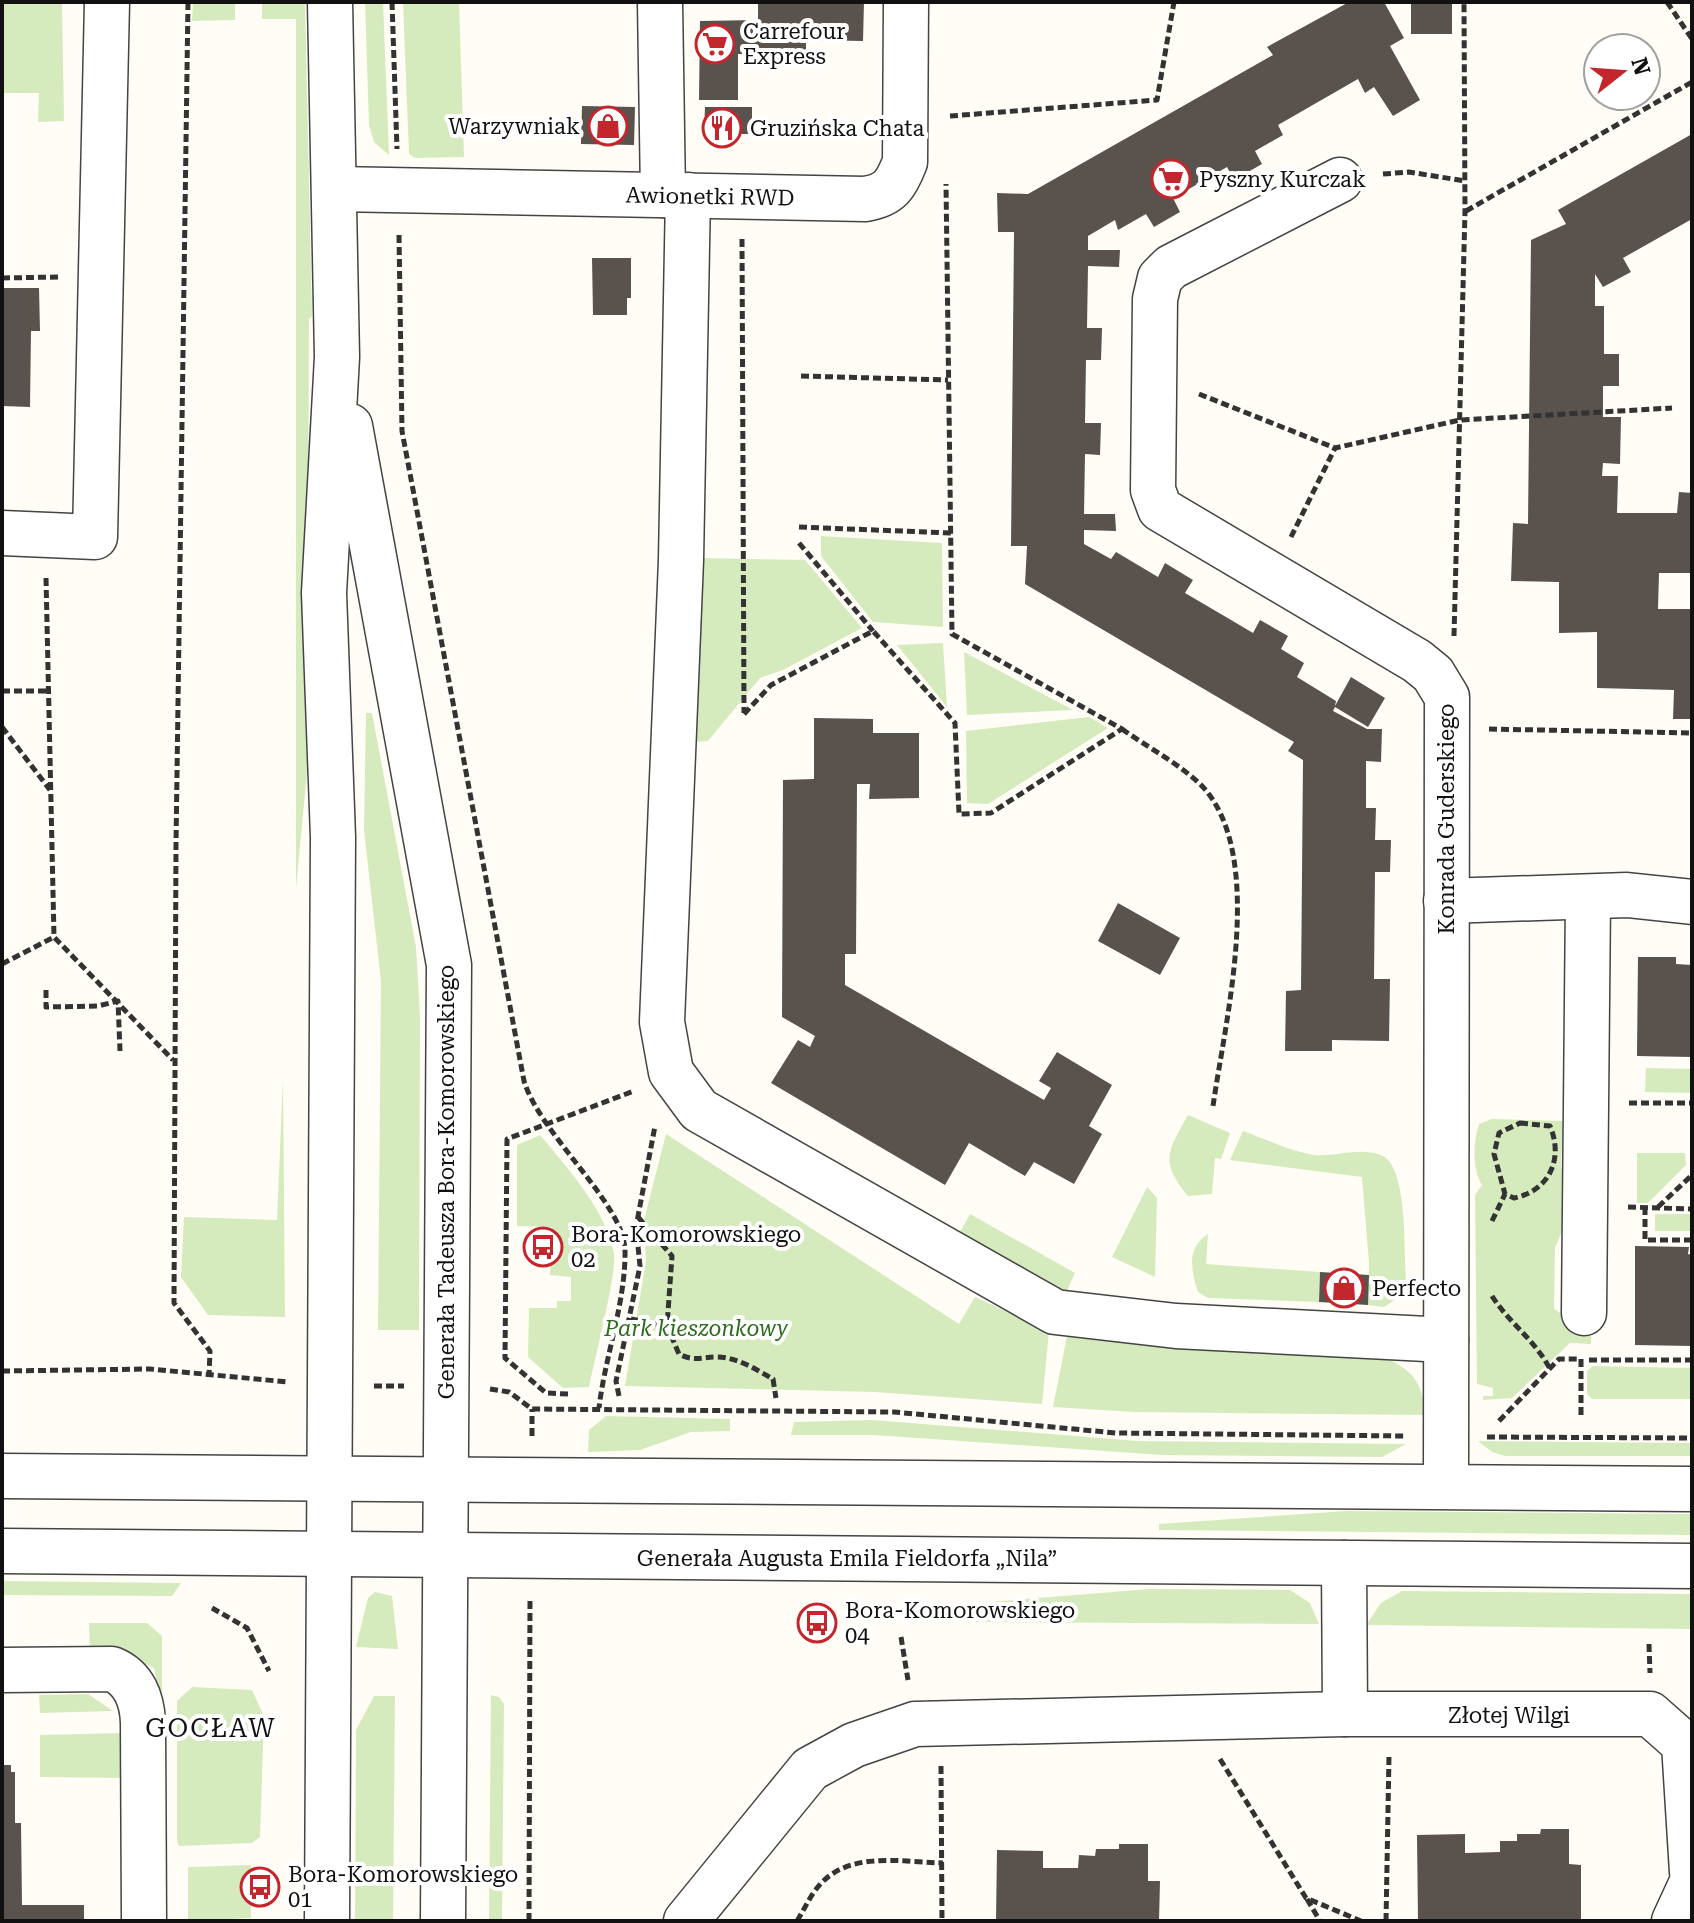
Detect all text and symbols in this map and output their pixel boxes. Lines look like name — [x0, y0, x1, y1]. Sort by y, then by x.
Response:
place label: Carrefour Express — [743, 19, 845, 69]
supermarket icon: Carrefour Express — [694, 23, 736, 65]
north arrow — [1582, 32, 1662, 112]
text: N — [1626, 55, 1655, 78]
shop icon: Warzywniak — [587, 105, 629, 147]
restaurant icon: Gruzińska Chata — [701, 107, 743, 149]
place label: Warzywniak — [448, 114, 580, 139]
place label: Gruzińska Chata — [750, 116, 924, 141]
supermarket icon: Pyszny Kurczak — [1150, 158, 1192, 200]
place label: Pyszny Kurczak — [1199, 167, 1366, 192]
street label: Awionetki RWD — [625, 183, 795, 210]
street label: Konrada Guderskiego — [1434, 704, 1459, 934]
street label: Generała Tadeusza Bora-Komorowskiego — [434, 965, 459, 1399]
place label: Bora-Komorowskiego 02 — [571, 1222, 801, 1272]
bus stop icon: Bora-Komorowskiego 02 — [522, 1226, 564, 1268]
shop icon: Perfecto — [1323, 1267, 1365, 1309]
place label: Perfecto — [1372, 1276, 1461, 1301]
park label: Park kieszonkowy — [603, 1316, 789, 1341]
street label: Generała Augusta Emila Fieldorfa „Nila” — [637, 1546, 1057, 1571]
place label: Bora-Komorowskiego 04 — [845, 1598, 1075, 1648]
bus stop icon: Bora-Komorowskiego 04 — [796, 1602, 838, 1644]
street label: Złotej Wilgi — [1448, 1703, 1570, 1728]
district label: GOCŁAW — [145, 1713, 277, 1743]
place label: Bora-Komorowskiego 01 — [288, 1862, 518, 1912]
bus stop icon: Bora-Komorowskiego 01 — [239, 1866, 281, 1908]

